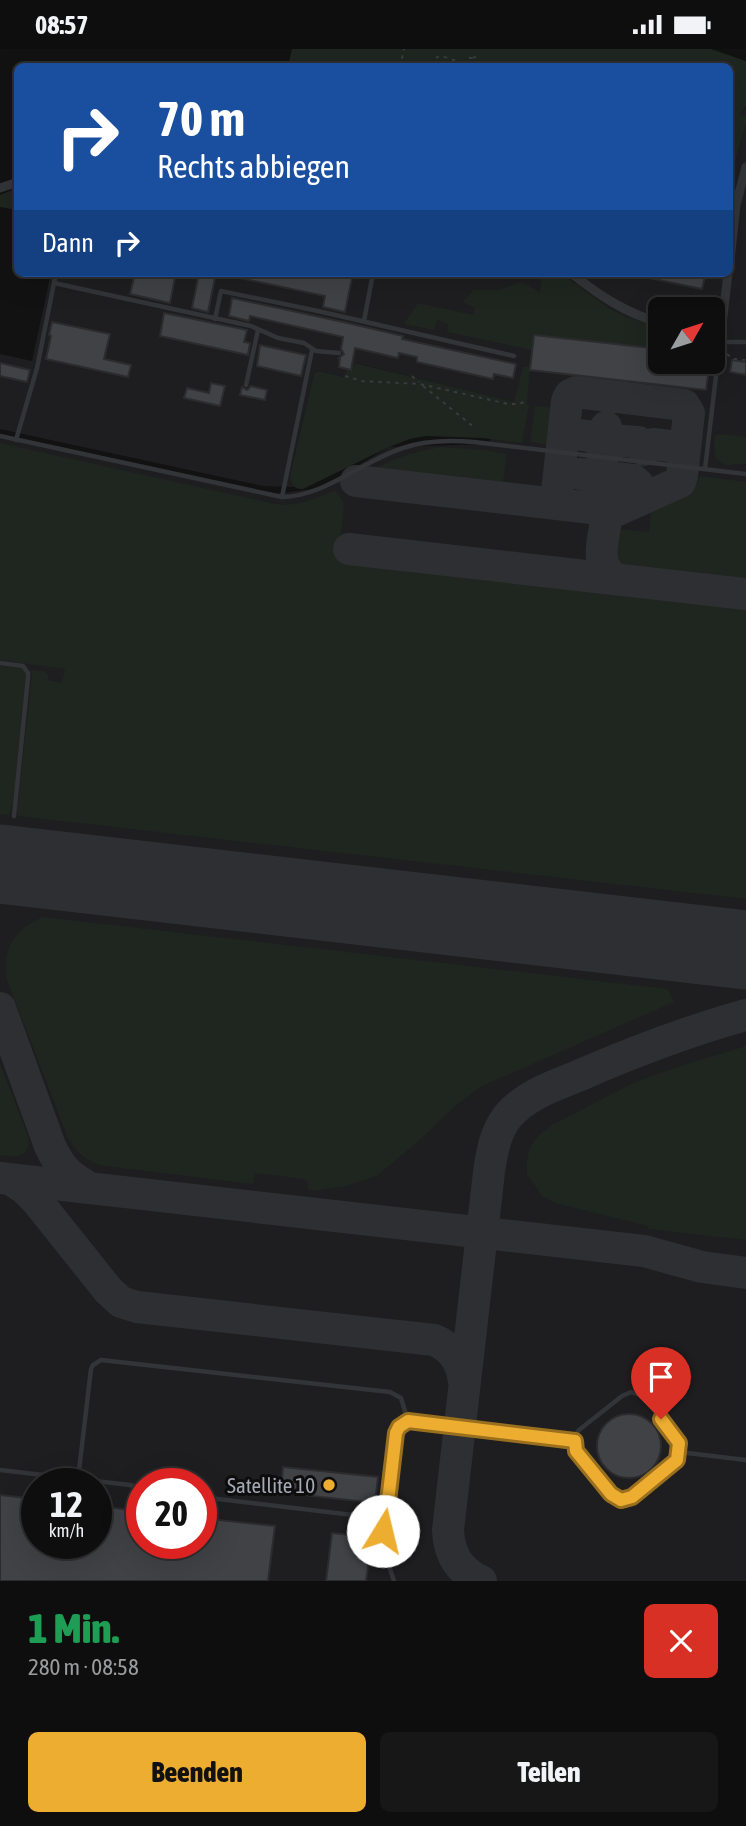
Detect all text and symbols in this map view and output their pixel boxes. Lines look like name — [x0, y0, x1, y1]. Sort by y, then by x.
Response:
text: 08:57 — [35, 10, 89, 40]
text: 70 m — [157, 90, 245, 146]
icon: right — [42, 91, 133, 182]
text: Rechts abbiegen — [157, 148, 350, 185]
icon: right — [108, 224, 146, 262]
text: Dann — [42, 228, 94, 258]
north arrow — [648, 297, 724, 375]
map controls — [648, 297, 725, 374]
pin — [631, 1347, 691, 1419]
icon: arrive — [642, 1358, 680, 1396]
speed limit sign: 20 — [126, 1468, 217, 1559]
place label: Satellite 10 — [227, 1473, 315, 1497]
marker: Satellite 10 — [321, 1477, 337, 1493]
text: 12 — [50, 1484, 83, 1524]
position arrow — [346, 1494, 420, 1568]
text: km/h — [49, 1520, 84, 1541]
text: 1 Min. — [28, 1604, 119, 1652]
button: close — [644, 1604, 718, 1678]
text: 280 m · 08:58 — [28, 1654, 139, 1680]
button: Beenden — [28, 1732, 366, 1812]
button: Teilen — [380, 1732, 718, 1812]

